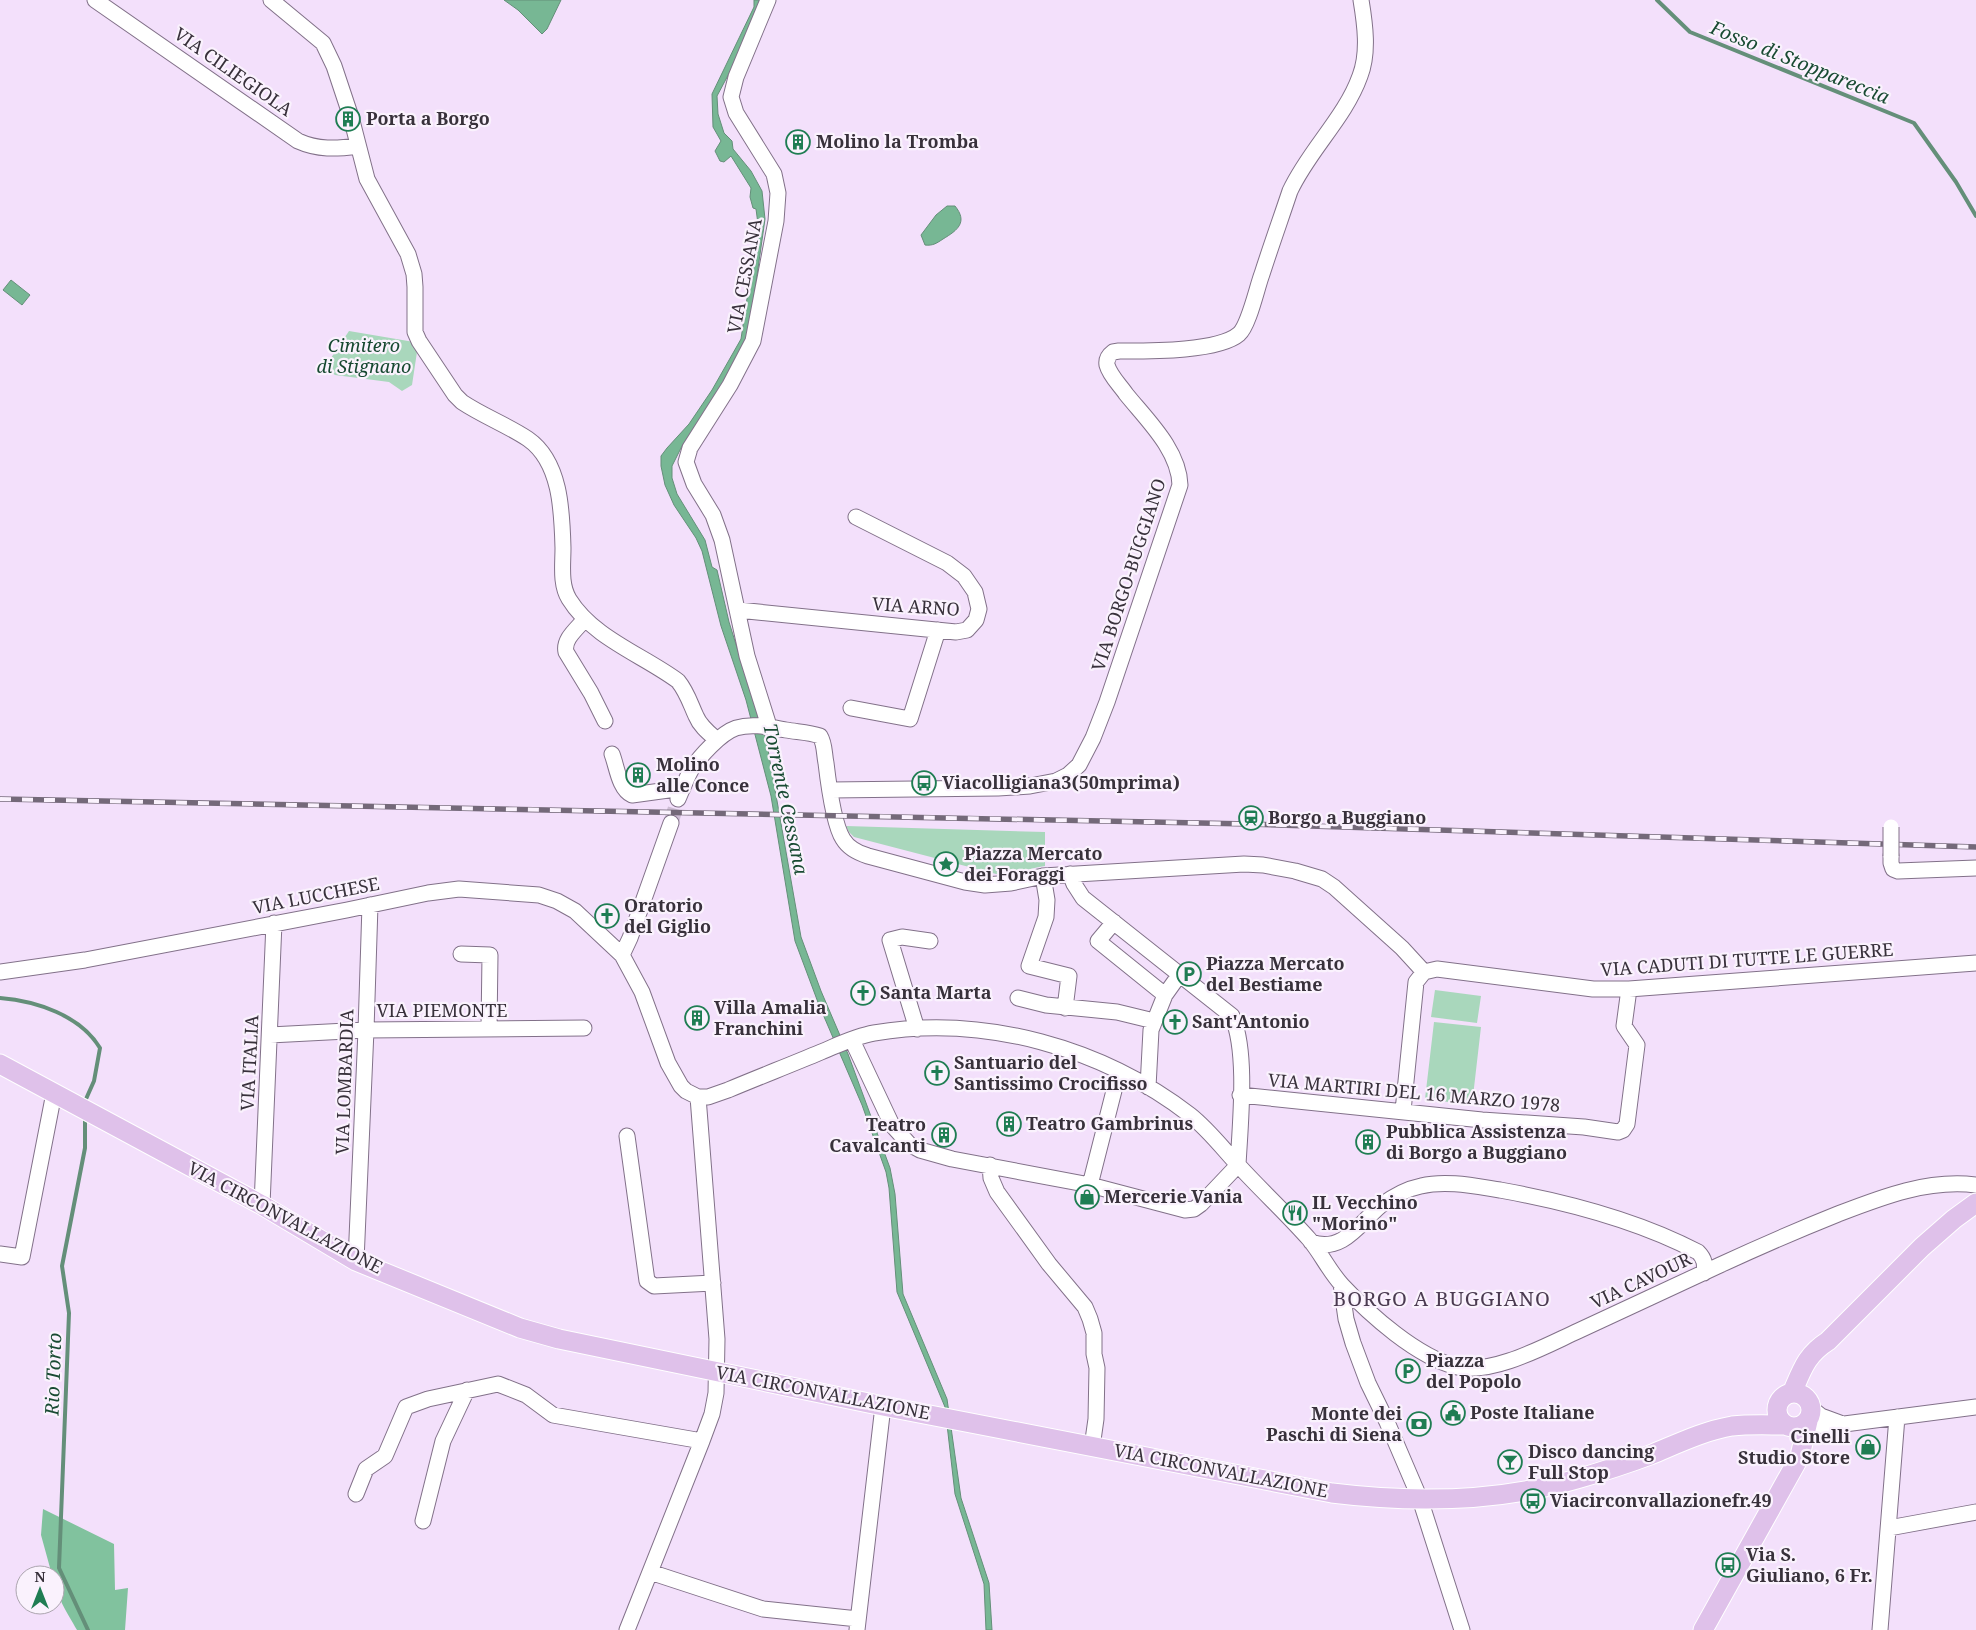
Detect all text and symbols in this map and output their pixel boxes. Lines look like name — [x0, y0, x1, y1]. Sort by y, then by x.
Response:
water label: Fosso di Stoppareccia — [1706, 14, 1893, 110]
street label: VIA CILIEGIOLA — [170, 21, 298, 121]
building icon: Porta a Borgo — [335, 106, 361, 132]
place label: Porta a Borgo — [366, 106, 490, 130]
building icon: Molino la Tromba — [785, 129, 811, 155]
place label: Molino la Tromba — [816, 129, 979, 153]
street label: VIA CESSANA — [721, 216, 767, 335]
park label: Cimitero di Stignano — [317, 333, 411, 378]
street label: VIA BORGO-BUGGIANO — [1086, 475, 1171, 674]
street label: VIA ARNO — [871, 591, 961, 621]
water label: Torrente Cessana — [757, 721, 815, 877]
place label: Molino alle Conce — [656, 752, 749, 797]
building icon: Molino alle Conce — [625, 762, 651, 788]
bus stop icon: Viacolligiana3(50mprima) — [911, 770, 937, 796]
place label: Viacolligiana3(50mprima) — [942, 770, 1180, 794]
station icon: Borgo a Buggiano — [1238, 805, 1264, 831]
place label: Borgo a Buggiano — [1268, 805, 1426, 829]
place label: Piazza Mercato dei Foraggi — [964, 841, 1103, 886]
place icon: Piazza Mercato dei Foraggi — [933, 851, 959, 877]
street label: VIA LUCCHESE — [250, 871, 381, 919]
place label: Oratorio del Giglio — [624, 893, 711, 938]
church icon: Oratorio del Giglio — [594, 903, 620, 929]
street label: VIA CADUTI DI TUTTE LE GUERRE — [1600, 937, 1894, 981]
place label: Piazza Mercato del Bestiame — [1206, 951, 1345, 996]
parking icon: Piazza Mercato del Bestiame — [1176, 961, 1202, 987]
church icon: Santa Marta — [850, 980, 876, 1006]
place label: Santa Marta — [880, 980, 992, 1004]
place label: Villa Amalia Franchini — [714, 995, 827, 1040]
street label: VIA PIEMONTE — [376, 998, 508, 1022]
building icon: Villa Amalia Franchini — [684, 1005, 710, 1031]
street label: VIA LOMBARDIA — [329, 1008, 359, 1155]
church icon: Sant'Antonio — [1162, 1009, 1188, 1035]
place label: Sant'Antonio — [1192, 1009, 1310, 1033]
street label: VIA ITALIA — [235, 1014, 264, 1111]
place label: Santuario del Santissimo Crocifisso — [954, 1050, 1148, 1095]
church icon: Santuario del Santissimo Crocifisso — [924, 1060, 950, 1086]
street label: VIA MARTIRI DEL 16 MARZO 1978 — [1267, 1067, 1561, 1117]
building icon: Teatro Gambrinus — [996, 1111, 1022, 1137]
place label: Teatro Gambrinus — [1026, 1111, 1193, 1135]
place label: Teatro Cavalcanti — [829, 1112, 927, 1157]
place label: Pubblica Assistenza di Borgo a Buggiano — [1386, 1119, 1567, 1164]
building icon: Teatro Cavalcanti — [931, 1122, 957, 1148]
building icon: Pubblica Assistenza di Borgo a Buggiano — [1355, 1129, 1381, 1155]
street label: VIA CIRCONVALLAZIONE — [184, 1155, 387, 1279]
shop icon: Mercerie Vania — [1074, 1184, 1100, 1210]
place label: Mercerie Vania — [1104, 1184, 1243, 1208]
place label: IL Vecchino "Morino" — [1312, 1190, 1418, 1235]
restaurant icon: IL Vecchino "Morino" — [1282, 1200, 1308, 1226]
street label: VIA CAVOUR — [1586, 1246, 1695, 1314]
district label: BORGO A BUGGIANO — [1333, 1285, 1551, 1312]
water label: Rio Torto — [39, 1332, 67, 1417]
place label: Piazza del Popolo — [1426, 1348, 1522, 1393]
parking icon: Piazza del Popolo — [1395, 1358, 1421, 1384]
street label: VIA CIRCONVALLAZIONE — [714, 1359, 932, 1425]
public building icon: Poste Italiane — [1440, 1400, 1466, 1426]
place label: Poste Italiane — [1470, 1400, 1595, 1424]
place label: Monte dei Paschi di Siena — [1266, 1401, 1403, 1446]
bank icon: Monte dei Paschi di Siena — [1406, 1411, 1432, 1437]
place label: Cinelli Studio Store — [1738, 1424, 1851, 1469]
shop icon: Cinelli Studio Store — [1855, 1434, 1881, 1460]
street label: VIA CIRCONVALLAZIONE — [1112, 1437, 1330, 1503]
place label: Disco dancing Full Stop — [1528, 1439, 1655, 1484]
bar icon: Disco dancing Full Stop — [1497, 1449, 1523, 1475]
bus stop icon: Viacirconvallazionefr.49 — [1520, 1488, 1546, 1514]
place label: Viacirconvallazionefr.49 — [1550, 1488, 1772, 1512]
place label: Via S. Giuliano, 6 Fr. — [1746, 1542, 1873, 1587]
bus stop icon: Via S. Giuliano, 6 Fr. — [1715, 1552, 1741, 1578]
north arrow — [15, 1565, 65, 1615]
text: N — [34, 1567, 46, 1586]

